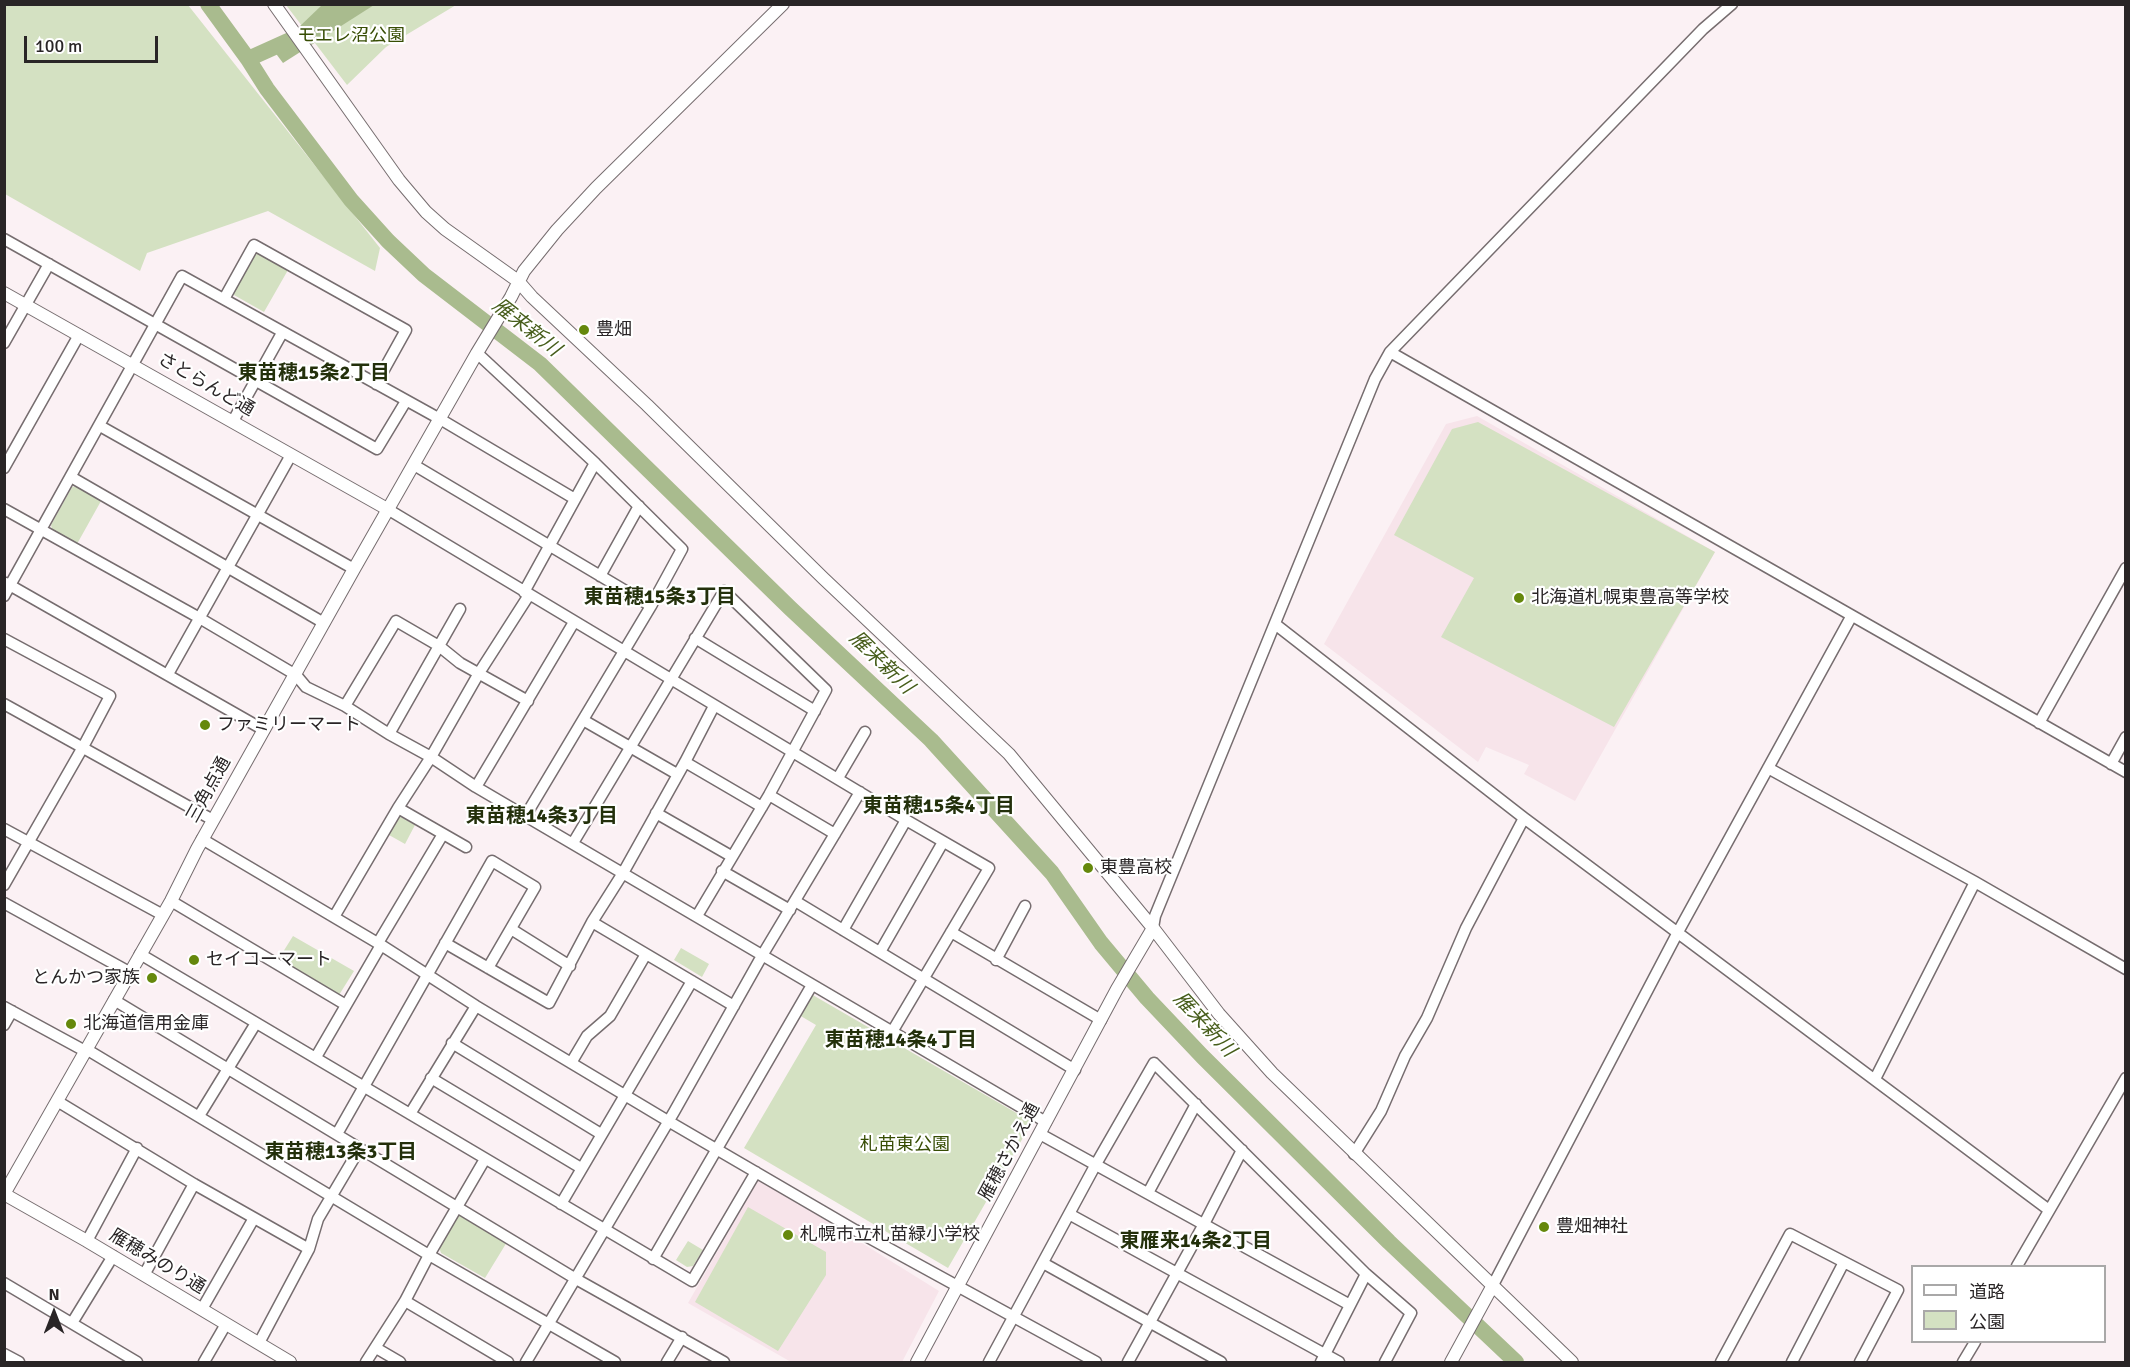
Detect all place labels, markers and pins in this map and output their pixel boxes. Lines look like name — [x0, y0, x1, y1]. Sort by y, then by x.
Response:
place label: 豊畑 — [596, 319, 632, 341]
marker: 豊畑 — [577, 323, 591, 337]
place label: 北海道札幌東豊高等学校 — [1531, 587, 1729, 609]
marker: 北海道札幌東豊高等学校 — [1512, 591, 1526, 605]
place label: ファミリーマート — [217, 714, 361, 736]
marker: ファミリーマート — [198, 718, 212, 732]
place label: 東豊高校 — [1100, 857, 1172, 879]
marker: 東豊高校 — [1081, 861, 1095, 875]
place label: セイコーマート — [206, 949, 332, 971]
marker: セイコーマート — [187, 953, 201, 967]
place label: とんかつ家族 — [32, 967, 140, 989]
marker: とんかつ家族 — [145, 971, 159, 985]
place label: 北海道信用金庫 — [83, 1013, 209, 1035]
marker: 北海道信用金庫 — [64, 1017, 78, 1031]
place label: 豊畑神社 — [1556, 1216, 1628, 1238]
marker: 豊畑神社 — [1537, 1220, 1551, 1234]
place label: 札幌市立札苗緑小学校 — [800, 1224, 980, 1246]
marker: 札幌市立札苗緑小学校 — [781, 1228, 795, 1242]

